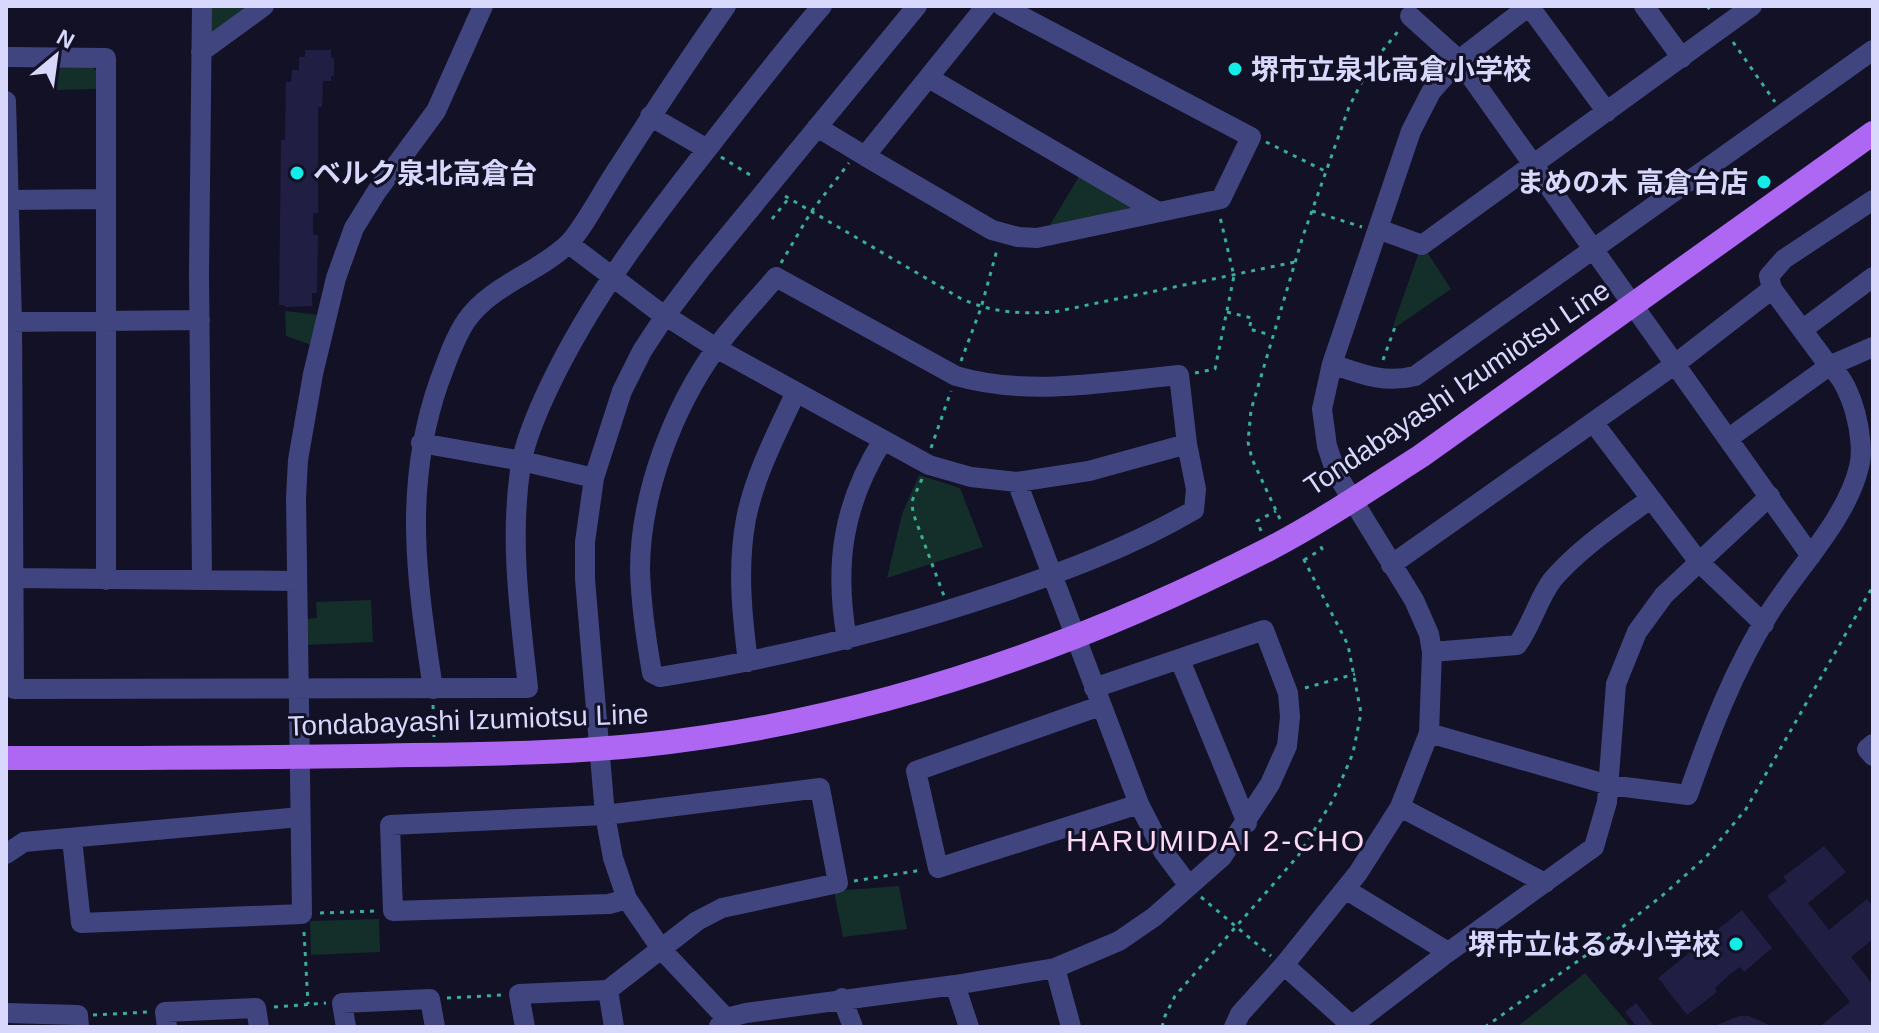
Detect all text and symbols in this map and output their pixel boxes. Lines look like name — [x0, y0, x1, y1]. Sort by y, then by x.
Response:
north arrow — [16, 16, 96, 96]
text: N — [52, 24, 78, 54]
place label: 堺市立泉北高倉小学校 — [1251, 54, 1531, 85]
marker: 堺市立泉北高倉小学校 — [1226, 60, 1244, 78]
place label: ベルク泉北高倉台 — [313, 158, 537, 189]
marker: ベルク泉北高倉台 — [288, 164, 306, 182]
place label: まめの木 高倉台店 — [1516, 167, 1748, 198]
marker: まめの木 高倉台店 — [1755, 173, 1773, 191]
street label: Tondabayashi Izumiotsu Line — [1299, 274, 1615, 502]
street label: Tondabayashi Izumiotsu Line — [287, 698, 649, 742]
district label: HARUMIDAI 2-CHO — [1066, 824, 1366, 857]
place label: 堺市立はるみ小学校 — [1468, 929, 1720, 960]
marker: 堺市立はるみ小学校 — [1727, 935, 1745, 953]

